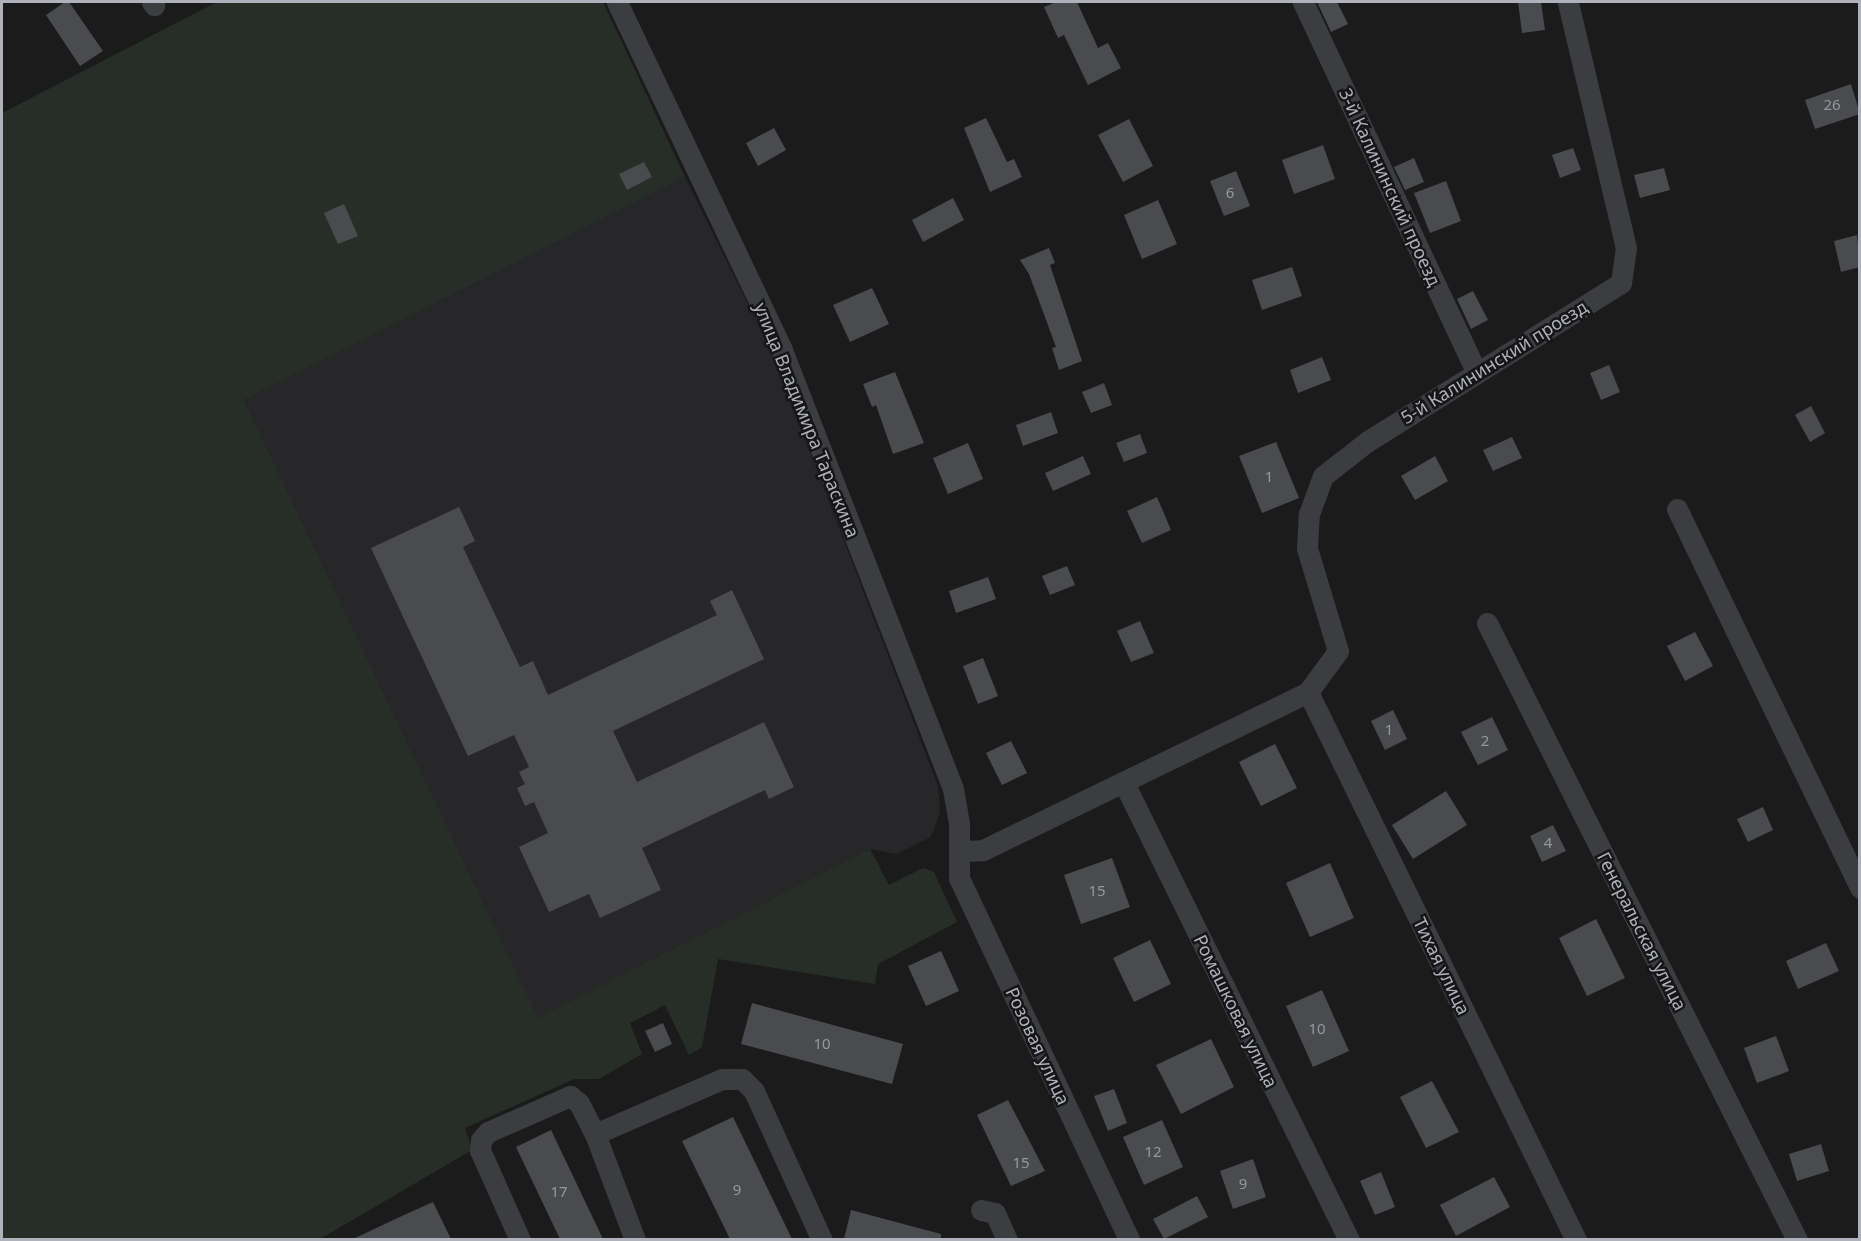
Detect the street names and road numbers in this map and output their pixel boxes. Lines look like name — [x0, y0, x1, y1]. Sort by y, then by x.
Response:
street label: 3-й Калининский проезд — [1335, 85, 1445, 289]
street label: 5-й Калининский проезд — [1397, 296, 1591, 428]
street label: улица Владимира Тараскина — [750, 299, 864, 541]
street label: Генеральская улица — [1593, 848, 1691, 1014]
street label: Тихая улица — [1409, 914, 1475, 1018]
street label: Ромашковая улица — [1190, 931, 1282, 1091]
street label: Розовая улица — [1001, 984, 1075, 1108]

